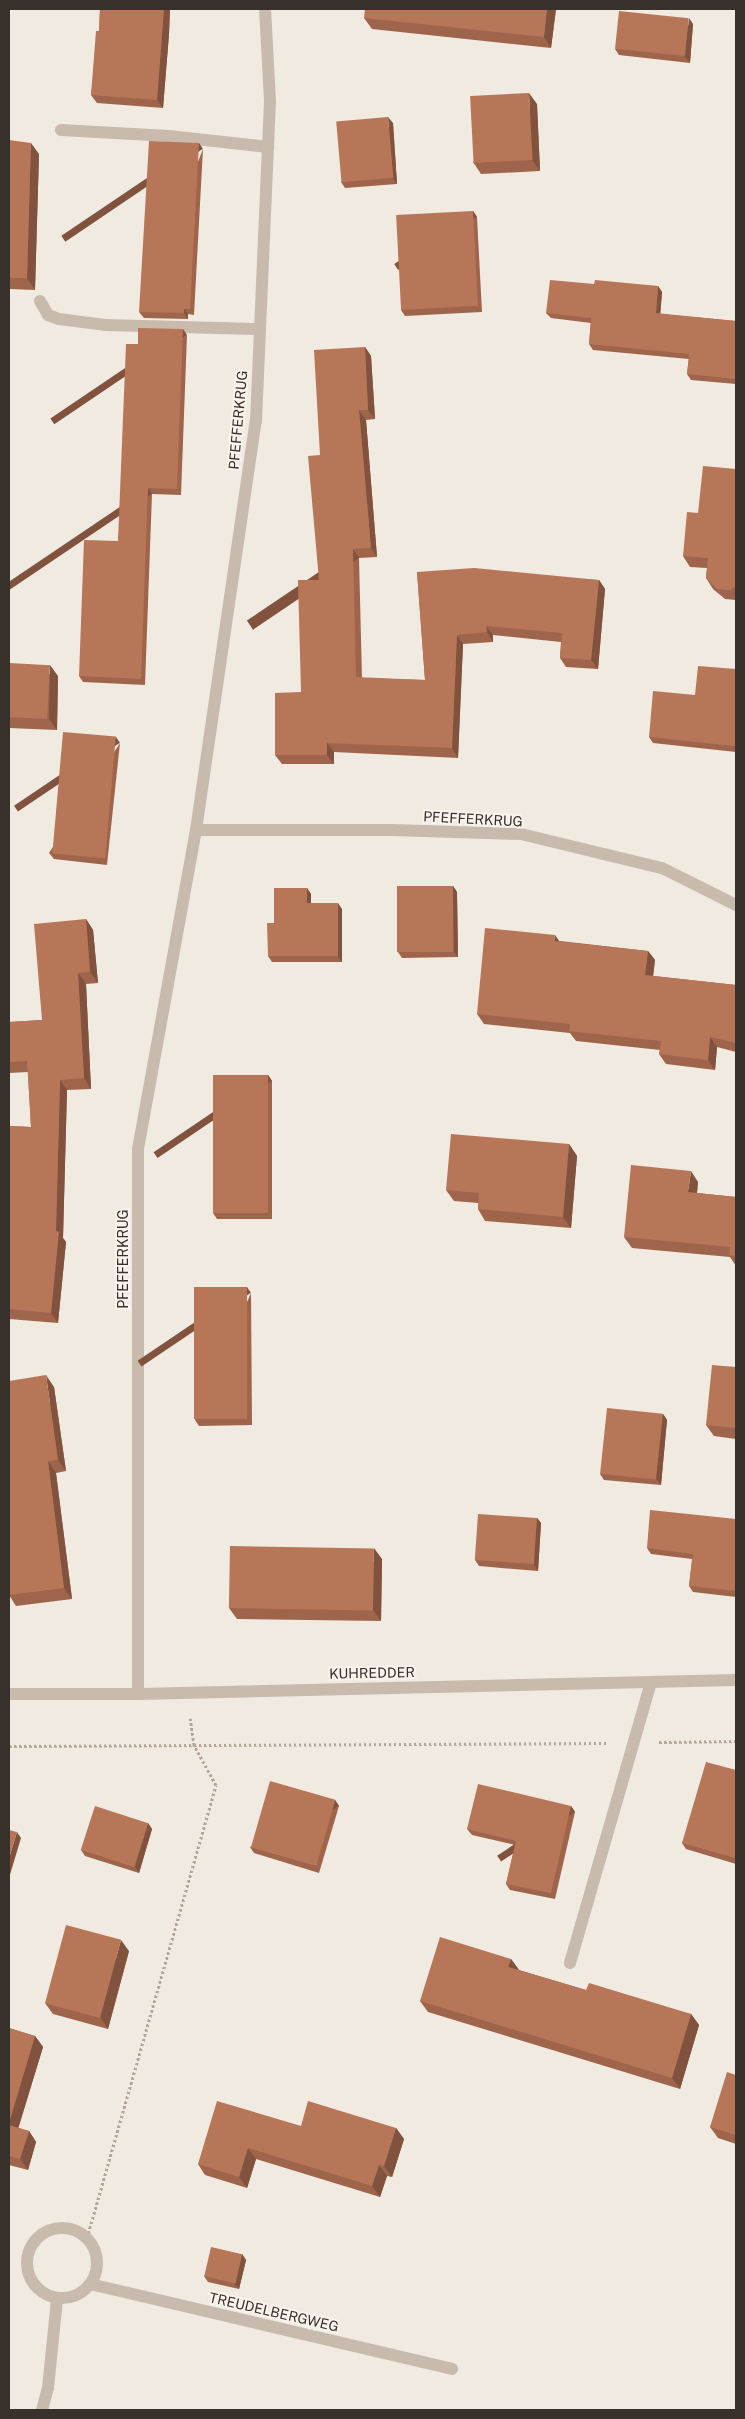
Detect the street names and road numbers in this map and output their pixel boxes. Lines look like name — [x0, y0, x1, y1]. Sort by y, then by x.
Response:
street label: PFEFFERKRUG — [225, 370, 251, 470]
street label: PFEFFERKRUG — [423, 808, 523, 830]
street label: PFEFFERKRUG — [115, 1209, 131, 1309]
street label: KUHREDDER — [329, 1664, 415, 1682]
street label: TREUDELBERGWEG — [208, 2289, 340, 2335]

